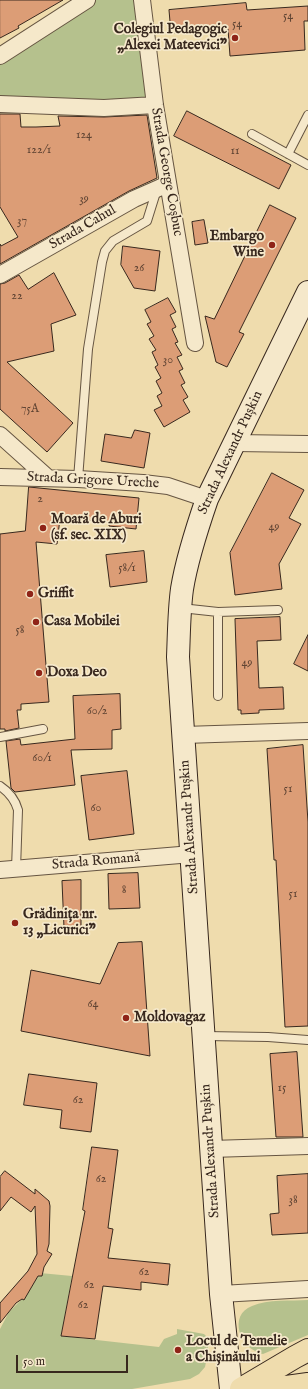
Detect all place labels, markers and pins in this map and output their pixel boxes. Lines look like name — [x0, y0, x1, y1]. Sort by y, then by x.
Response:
place label: Colegiul Pedagogic „Alexei Mateevici” — [114, 22, 227, 54]
marker: Colegiul Pedagogic „Alexei Mateevici” — [230, 33, 240, 43]
place label: Embargo Wine — [210, 229, 264, 262]
marker: Embargo Wine — [267, 240, 277, 250]
place label: Moară de Aburi (sf. sec. XIX) — [51, 512, 142, 544]
marker: Moară de Aburi (sf. sec. XIX) — [38, 523, 48, 533]
place label: Griffit — [38, 586, 74, 602]
marker: Griffit — [25, 589, 35, 599]
place label: Casa Mobilei — [44, 614, 120, 630]
marker: Casa Mobilei — [31, 617, 41, 627]
place label: Doxa Deo — [47, 665, 107, 681]
marker: Doxa Deo — [34, 668, 44, 678]
place label: Grădinița nr. 13 „Licurici” — [23, 907, 97, 940]
marker: Grădinița nr. 13 „Licurici” — [10, 918, 20, 928]
place label: Moldovagaz — [134, 1010, 206, 1026]
marker: Moldovagaz — [121, 1013, 131, 1023]
place label: Locul de Temelie a Chișinăului — [186, 1334, 287, 1366]
marker: Locul de Temelie a Chișinăului — [173, 1345, 183, 1355]

